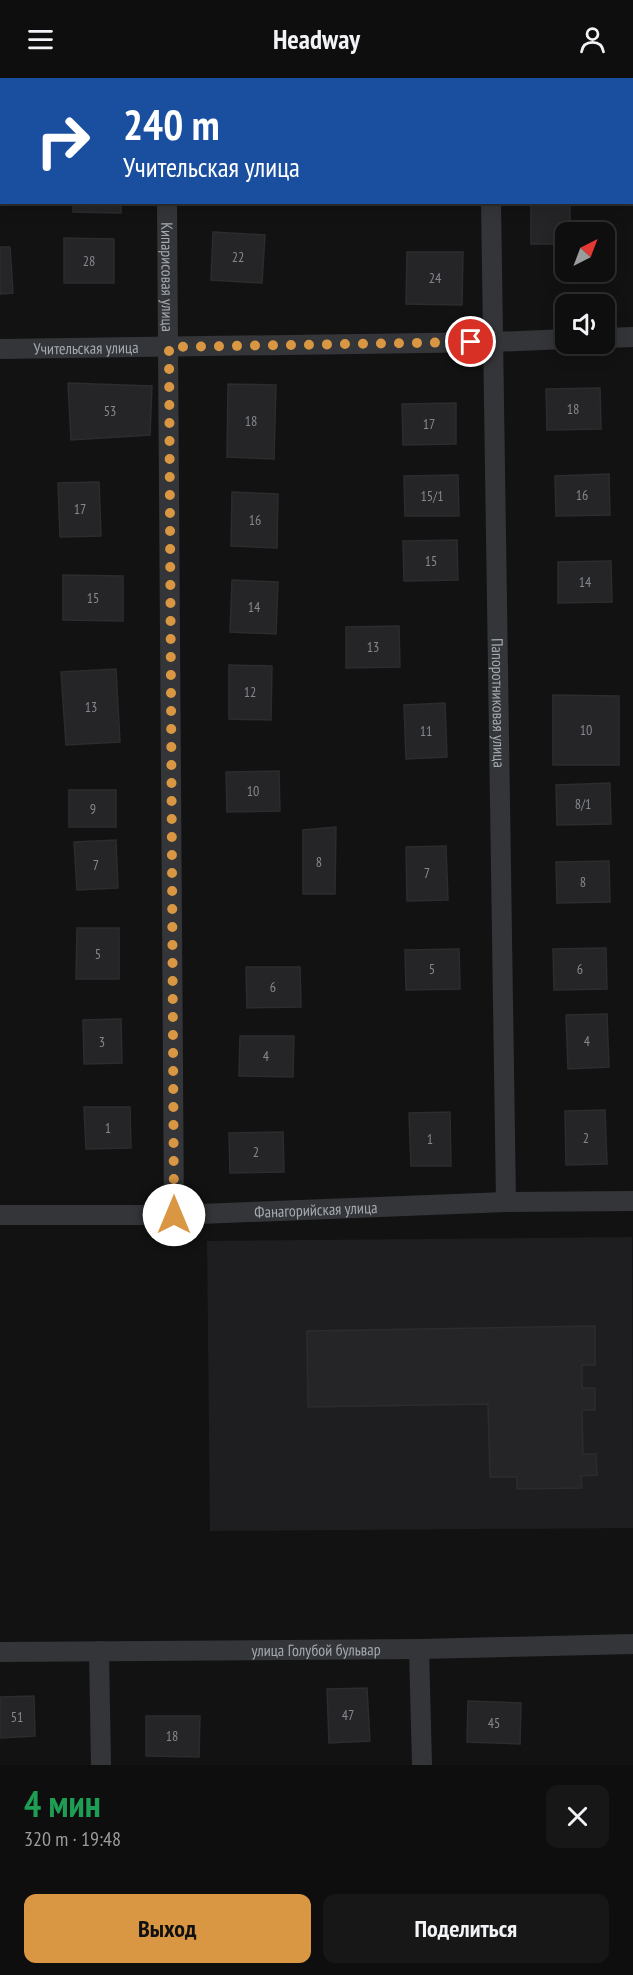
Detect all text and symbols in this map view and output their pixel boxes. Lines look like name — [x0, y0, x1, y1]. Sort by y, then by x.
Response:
text: Headway — [273, 22, 360, 56]
icon: menu — [24, 23, 57, 56]
icon: person — [576, 23, 609, 56]
text: 240 m — [123, 97, 220, 152]
icon: right — [24, 102, 102, 180]
text: Учительская улица — [123, 150, 300, 184]
street label: Кипарисовая улица — [157, 222, 178, 332]
north arrow — [555, 222, 615, 282]
map controls — [555, 222, 615, 354]
house number: 22 — [232, 248, 244, 266]
house number: 28 — [83, 252, 95, 270]
house number: 24 — [429, 269, 442, 287]
button: sound — [555, 294, 615, 354]
pin — [445, 316, 496, 367]
icon: arrive — [454, 325, 487, 358]
street label: Учительская улица — [33, 337, 139, 359]
house number: 18 — [567, 400, 579, 418]
house number: 53 — [104, 402, 116, 420]
house number: 18 — [245, 412, 257, 430]
house number: 17 — [423, 415, 435, 433]
house number: 16 — [576, 486, 588, 504]
house number: 15/1 — [420, 487, 444, 505]
house number: 17 — [74, 500, 86, 518]
house number: 16 — [249, 511, 261, 529]
house number: 15 — [425, 552, 437, 570]
house number: 14 — [579, 573, 592, 591]
house number: 15 — [87, 589, 99, 607]
house number: 14 — [248, 598, 261, 616]
house number: 13 — [367, 638, 379, 656]
street label: Папоротниковая улица — [488, 638, 509, 768]
house number: 12 — [244, 683, 256, 701]
house number: 13 — [85, 698, 97, 716]
house number: 10 — [580, 721, 592, 739]
house number: 11 — [420, 722, 432, 740]
house number: 10 — [247, 782, 259, 800]
house number: 8/1 — [575, 795, 591, 813]
house number: 9 — [90, 800, 96, 818]
house number: 8 — [316, 853, 322, 871]
house number: 7 — [93, 856, 99, 874]
house number: 7 — [424, 864, 430, 882]
house number: 8 — [580, 873, 586, 891]
house number: 5 — [95, 945, 101, 963]
house number: 5 — [429, 960, 435, 978]
house number: 6 — [577, 960, 583, 978]
house number: 6 — [270, 978, 276, 996]
house number: 4 — [584, 1032, 591, 1050]
house number: 3 — [99, 1033, 105, 1051]
house number: 4 — [263, 1047, 270, 1065]
house number: 1 — [105, 1119, 111, 1137]
house number: 2 — [583, 1129, 589, 1147]
house number: 1 — [427, 1130, 433, 1148]
house number: 2 — [253, 1143, 259, 1161]
position arrow — [142, 1183, 206, 1247]
street label: Фанагорийская улица — [254, 1197, 378, 1222]
street label: улица Голубой бульвар — [251, 1639, 381, 1660]
house number: 47 — [342, 1706, 354, 1724]
house number: 51 — [11, 1708, 23, 1726]
house number: 45 — [488, 1714, 500, 1732]
house number: 18 — [166, 1727, 178, 1745]
text: 4 мин — [24, 1780, 101, 1827]
button: close — [546, 1785, 609, 1848]
text: 320 m · 19:48 — [24, 1826, 121, 1852]
button: Выход — [24, 1894, 311, 1963]
button: Поделиться — [323, 1894, 609, 1963]

